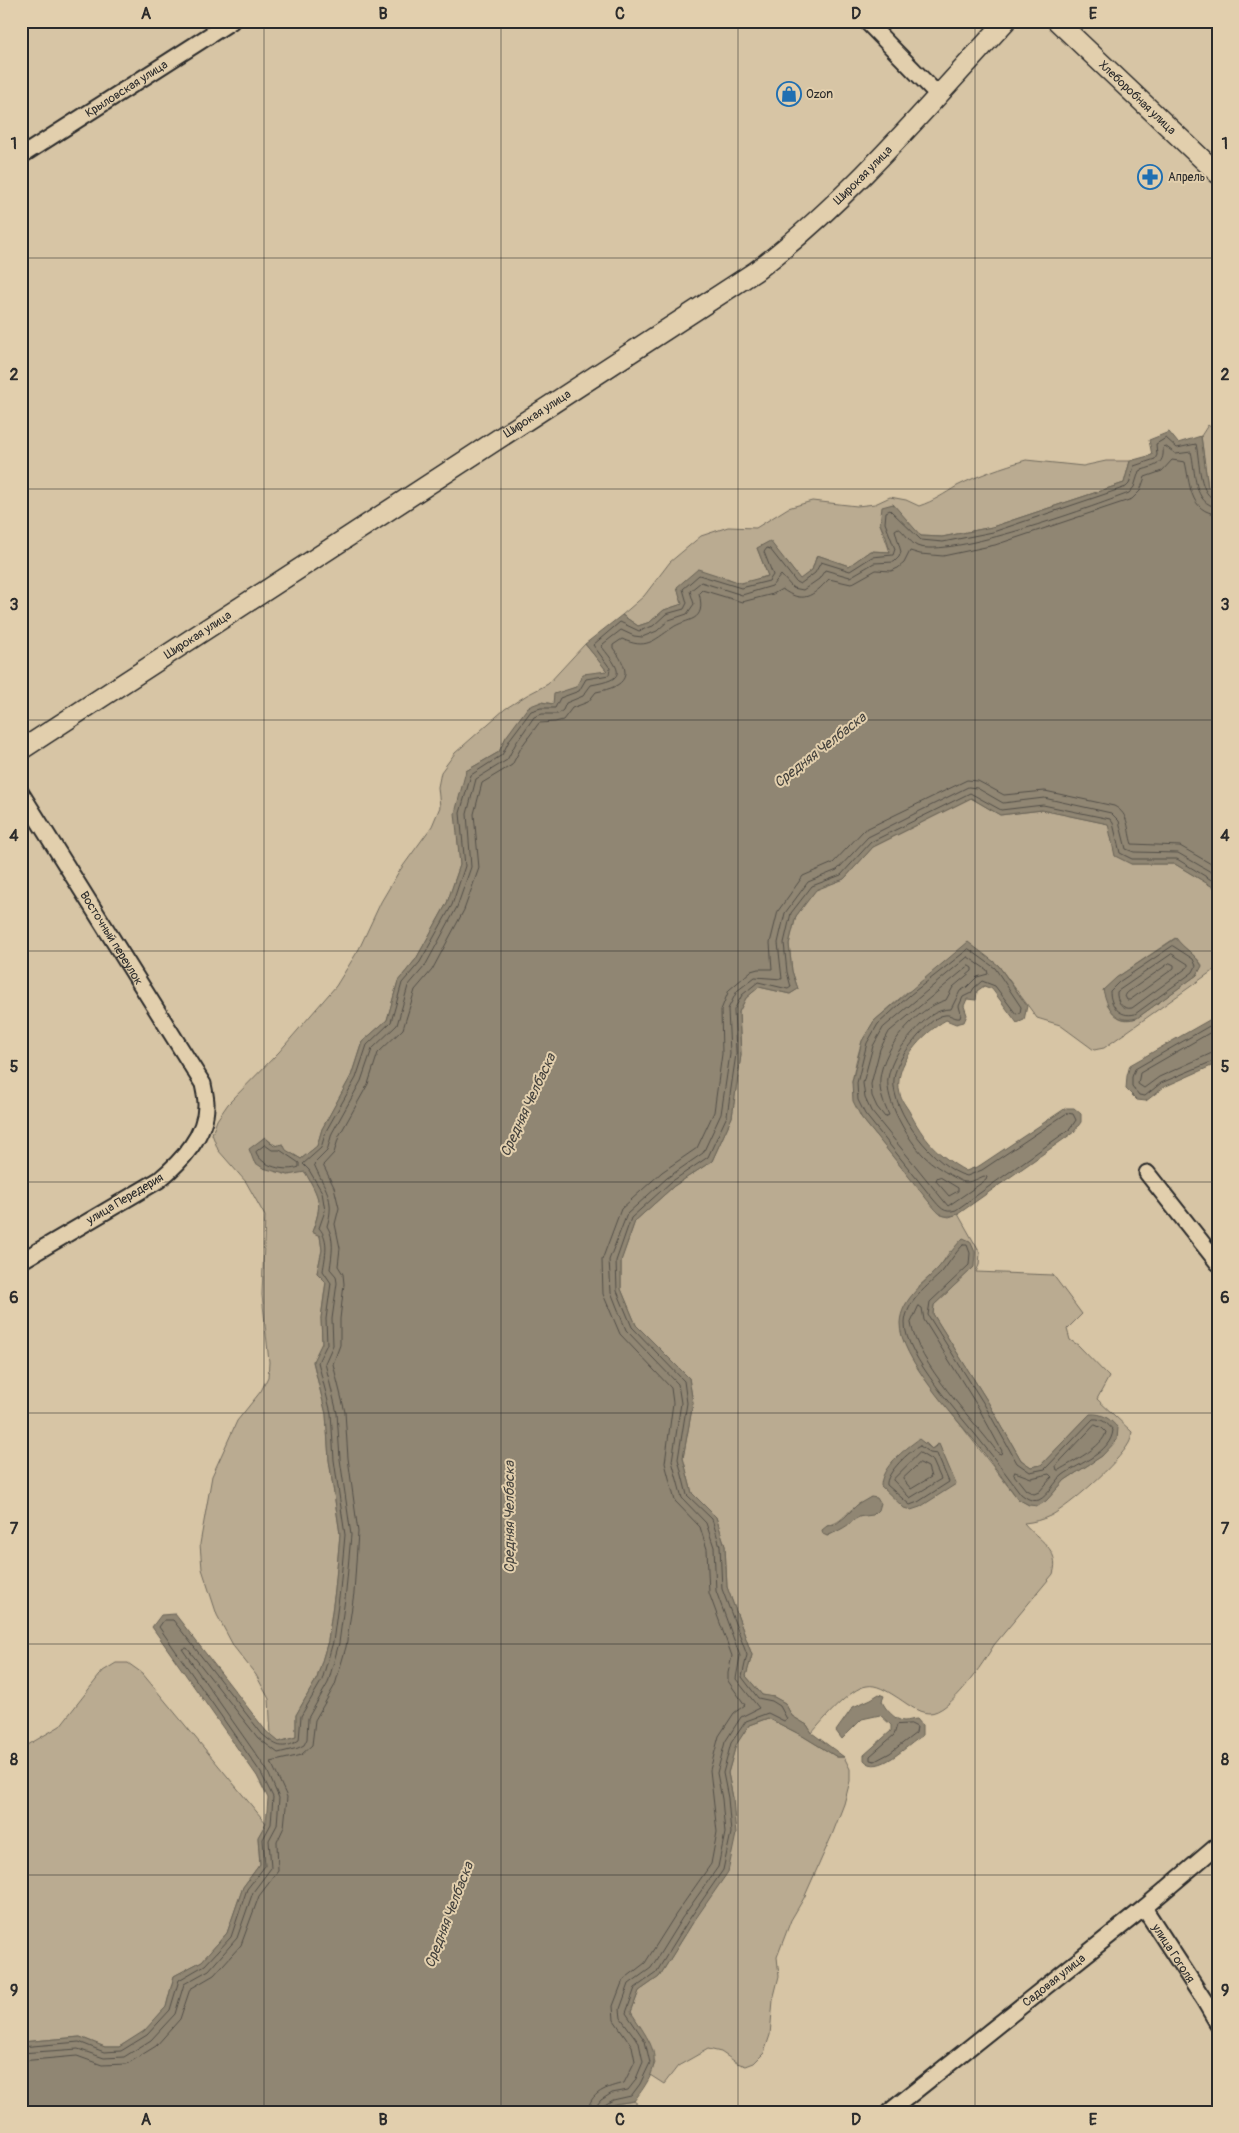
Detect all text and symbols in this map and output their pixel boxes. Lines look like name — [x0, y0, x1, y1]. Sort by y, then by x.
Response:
text: A — [141, 4, 152, 24]
text: B — [378, 4, 388, 24]
text: C — [615, 4, 625, 24]
text: D — [851, 4, 861, 24]
text: E — [1089, 4, 1098, 24]
street label: Крыловская улица — [82, 56, 171, 121]
street label: Хлеборобная улица — [1096, 57, 1179, 138]
shop icon: Ozon — [776, 81, 802, 107]
place label: Ozon — [806, 87, 833, 102]
text: 1 — [11, 134, 17, 154]
text: 1 — [1222, 134, 1228, 154]
street label: Широкая улица — [830, 142, 896, 208]
pharmacy icon: Апрель — [1137, 164, 1163, 190]
place label: Апрель — [1168, 170, 1205, 185]
text: 2 — [10, 365, 19, 385]
text: 2 — [1221, 365, 1230, 385]
street label: Широкая улица — [501, 386, 574, 441]
text: 3 — [10, 595, 19, 615]
text: 3 — [1221, 595, 1230, 615]
street label: Широкая улица — [161, 607, 235, 662]
water label: Средняя Челбаска — [771, 708, 870, 791]
text: 4 — [9, 826, 19, 846]
text: 4 — [1220, 826, 1230, 846]
street label: Восточный переулок — [77, 888, 147, 988]
water label: Средняя Челбаска — [497, 1049, 560, 1159]
text: 5 — [10, 1057, 19, 1077]
text: 5 — [1221, 1057, 1230, 1077]
street label: улица Передерия — [83, 1170, 166, 1228]
text: 6 — [9, 1288, 19, 1308]
text: 6 — [1220, 1288, 1230, 1308]
water label: Средняя Челбаска — [501, 1460, 518, 1573]
text: 7 — [10, 1519, 19, 1539]
text: 7 — [1221, 1519, 1230, 1539]
text: 8 — [10, 1750, 18, 1770]
text: 8 — [1221, 1750, 1229, 1770]
water label: Средняя Челбаска — [421, 1858, 477, 1970]
street label: улица Гоголя — [1148, 1920, 1198, 1986]
street label: Садовая улица — [1019, 1950, 1089, 2010]
text: 9 — [10, 1981, 18, 2001]
text: 9 — [1221, 1981, 1229, 2001]
text: A — [141, 2110, 152, 2130]
text: B — [378, 2110, 388, 2130]
text: C — [615, 2110, 625, 2130]
text: D — [851, 2110, 861, 2130]
text: E — [1089, 2110, 1098, 2130]

